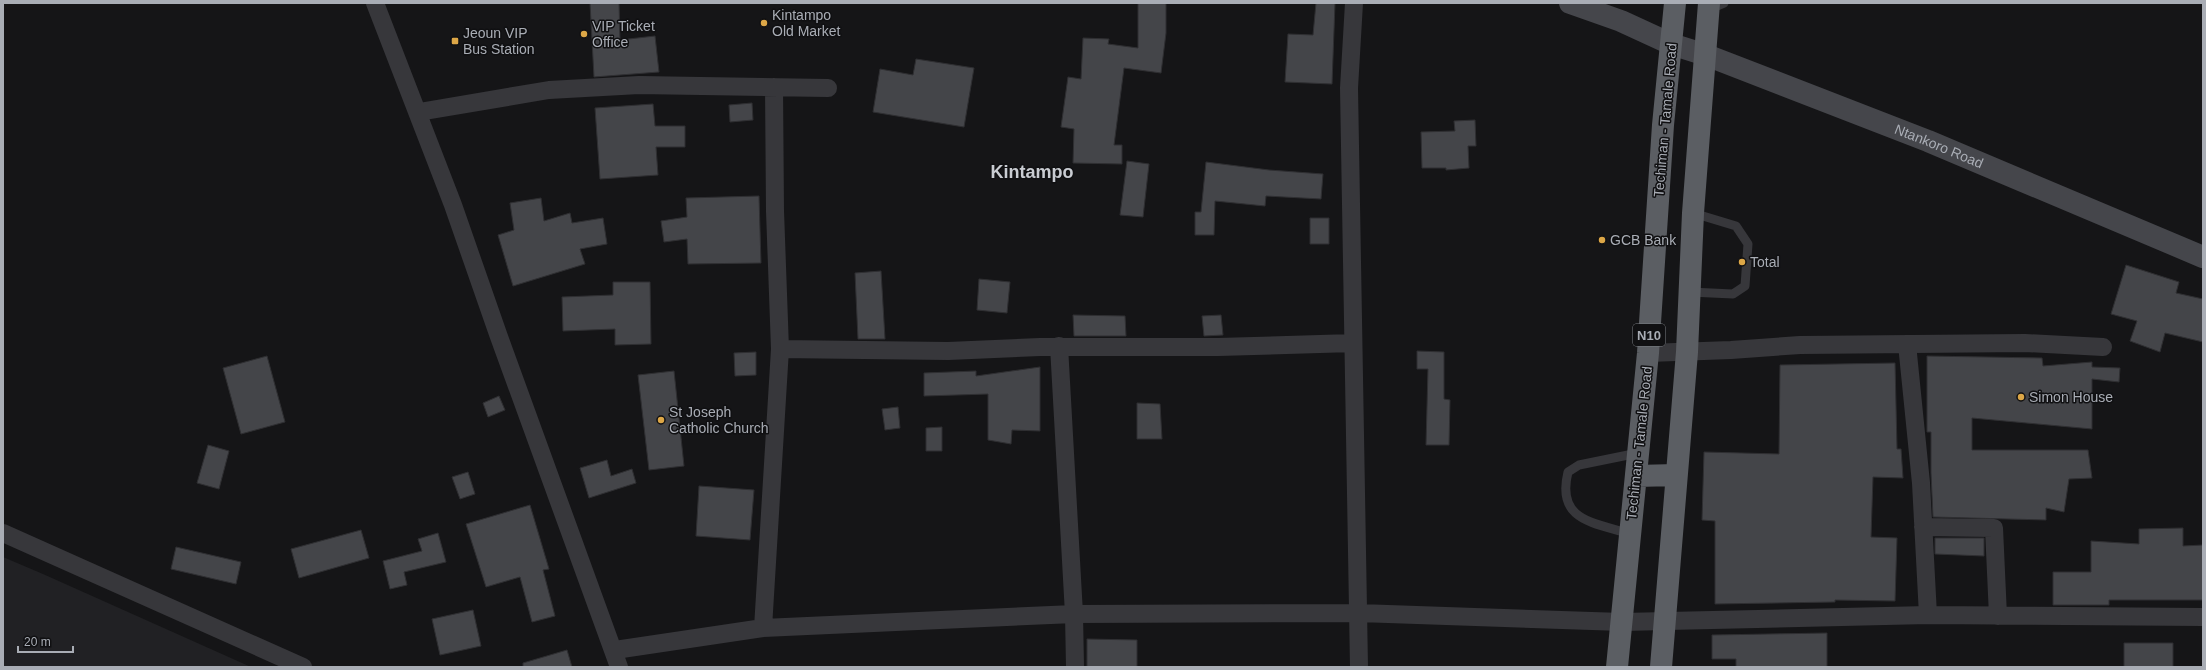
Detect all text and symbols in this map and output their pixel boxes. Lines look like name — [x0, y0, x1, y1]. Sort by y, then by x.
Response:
place label: Kintampo Old Market — [772, 7, 841, 39]
place label: VIP Ticket Office — [592, 18, 655, 50]
marker: Kintampo Old Market — [759, 18, 769, 28]
place label: Jeoun VIP Bus Station — [463, 25, 535, 57]
marker: VIP Ticket Office — [579, 29, 589, 39]
marker: Jeoun VIP Bus Station — [450, 36, 460, 46]
street label: Techiman - Tamale Road — [1650, 42, 1680, 198]
street label: Ntankoro Road — [1892, 121, 1986, 171]
district label: Kintampo — [991, 162, 1074, 182]
place label: GCB Bank — [1610, 232, 1677, 248]
marker: GCB Bank — [1597, 235, 1607, 245]
place label: Total — [1750, 254, 1780, 270]
marker: Total — [1737, 257, 1747, 267]
road number: N10 — [1633, 324, 1665, 346]
street label: Techiman - Tamale Road — [1623, 365, 1655, 521]
place label: Simon House — [2029, 389, 2113, 405]
marker: Simon House — [2016, 392, 2026, 402]
place label: St Joseph Catholic Church — [669, 404, 769, 436]
marker: St Joseph Catholic Church — [656, 415, 666, 425]
scale bar — [18, 628, 73, 654]
text: 20 m — [24, 635, 51, 649]

